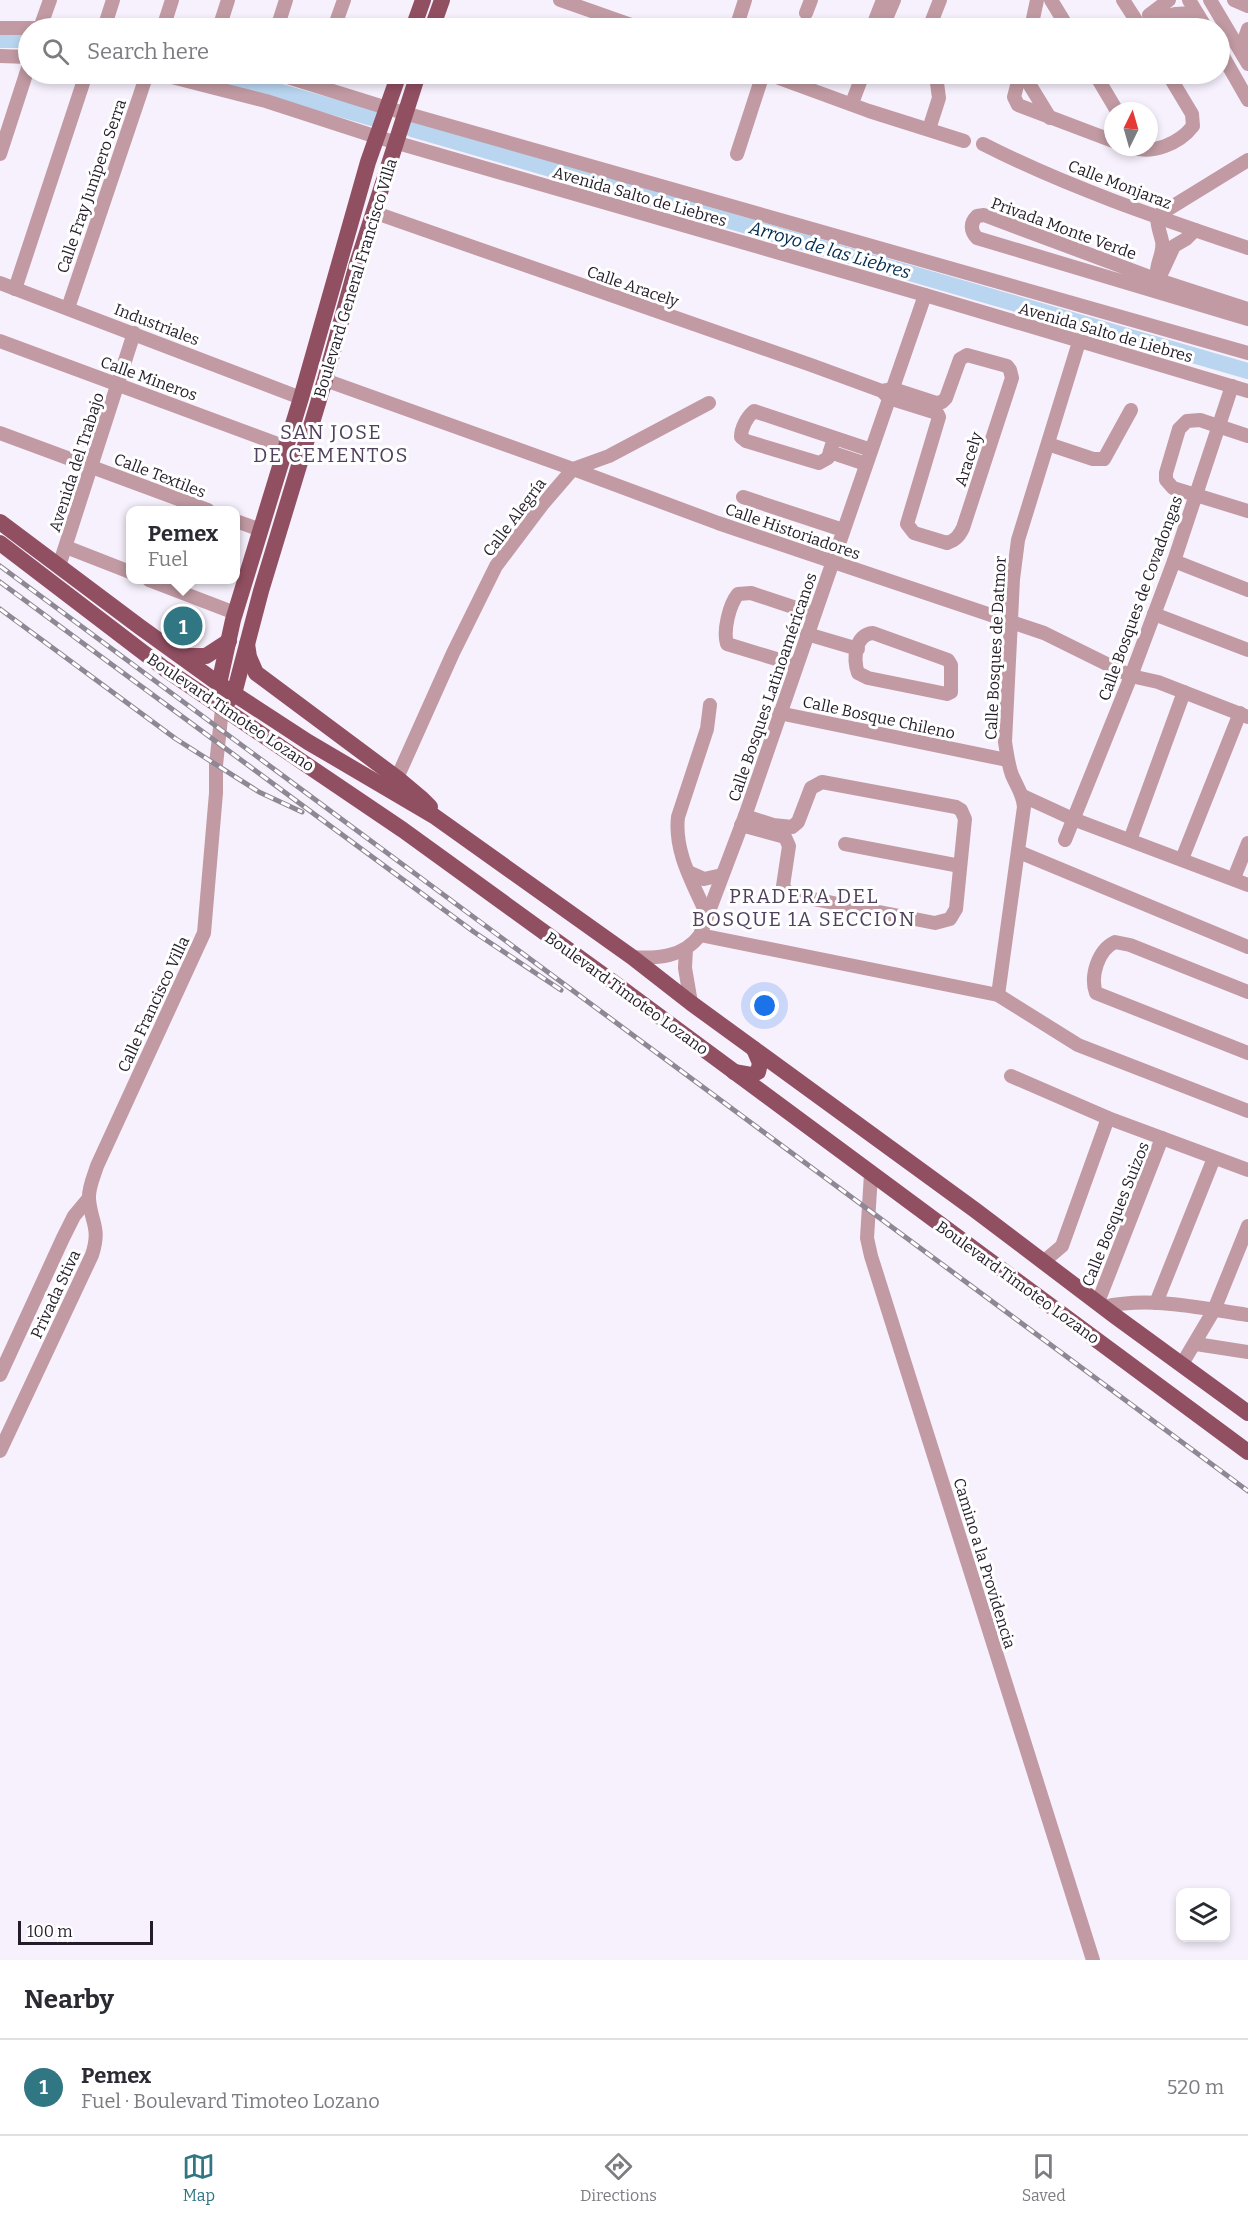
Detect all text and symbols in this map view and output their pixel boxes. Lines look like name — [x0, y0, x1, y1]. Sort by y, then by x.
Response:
search box — [18, 18, 1230, 84]
icon: search — [39, 35, 72, 68]
text: Search here — [87, 38, 209, 65]
street label: Calle Fray Junípero Serra — [53, 96, 130, 276]
north arrow — [1104, 102, 1158, 156]
street label: Boulevard General Francisco Villa — [310, 156, 401, 400]
street label: Calle Monjaraz — [1065, 156, 1175, 213]
street label: Avenida Salto de Liebres — [551, 163, 729, 230]
street label: Privada Monte Verde — [989, 193, 1139, 264]
water label: Arroyo de las Liebres — [746, 216, 914, 284]
street label: Calle Aracely — [584, 262, 682, 311]
street label: Avenida Salto de Liebres — [1017, 299, 1195, 366]
street label: Industriales — [112, 300, 202, 349]
street label: Calle Mineros — [98, 352, 200, 405]
street label: Avenida del Trabajo — [45, 390, 108, 534]
district label: SAN JOSE DE CEMENTOS — [253, 420, 409, 467]
street label: Aracely — [951, 429, 986, 489]
street label: Calle Textiles — [111, 449, 208, 502]
street label: Calle Alegría — [479, 474, 550, 560]
street label: Calle Bosques de Covadongas — [1094, 493, 1186, 703]
street label: Calle Historiadores — [723, 499, 863, 564]
popup — [126, 506, 240, 584]
text: Pemex — [148, 520, 218, 547]
text: Fuel — [148, 547, 188, 571]
street label: Calle Bosques de Datmor — [981, 555, 1010, 741]
street label: Calle Bosques Latinoaméricanos — [724, 570, 821, 804]
pin: 1 — [164, 604, 202, 648]
street label: Boulevard Timoteo Lozano — [144, 649, 318, 775]
street label: Calle Bosque Chileno — [801, 692, 957, 743]
district label: PRADERA DEL BOSQUE 1A SECCION — [692, 884, 916, 931]
street label: Boulevard Timoteo Lozano — [541, 928, 712, 1059]
street label: Calle Francisco Villa — [114, 933, 193, 1075]
your location — [750, 991, 779, 1020]
street label: Calle Bosques Suizos — [1078, 1139, 1153, 1289]
street label: Boulevard Timoteo Lozano — [932, 1217, 1103, 1348]
street label: Privada Stiva — [27, 1247, 84, 1341]
street label: Camino a la Providencia — [950, 1476, 1020, 1651]
map controls — [1176, 1888, 1230, 1942]
button: layers — [1176, 1888, 1230, 1942]
scale bar — [18, 1918, 153, 1946]
text: 100 m — [27, 1922, 72, 1941]
text: Nearby — [24, 1984, 114, 2015]
text: Pemex — [81, 2062, 151, 2089]
text: 1 — [39, 2075, 48, 2099]
text: 520 m — [1167, 2075, 1224, 2099]
text: Fuel · Boulevard Timoteo Lozano — [81, 2089, 380, 2113]
tab: Map — [182, 2150, 215, 2205]
tab: Directions — [580, 2150, 657, 2205]
tab: Saved — [1022, 2150, 1066, 2205]

